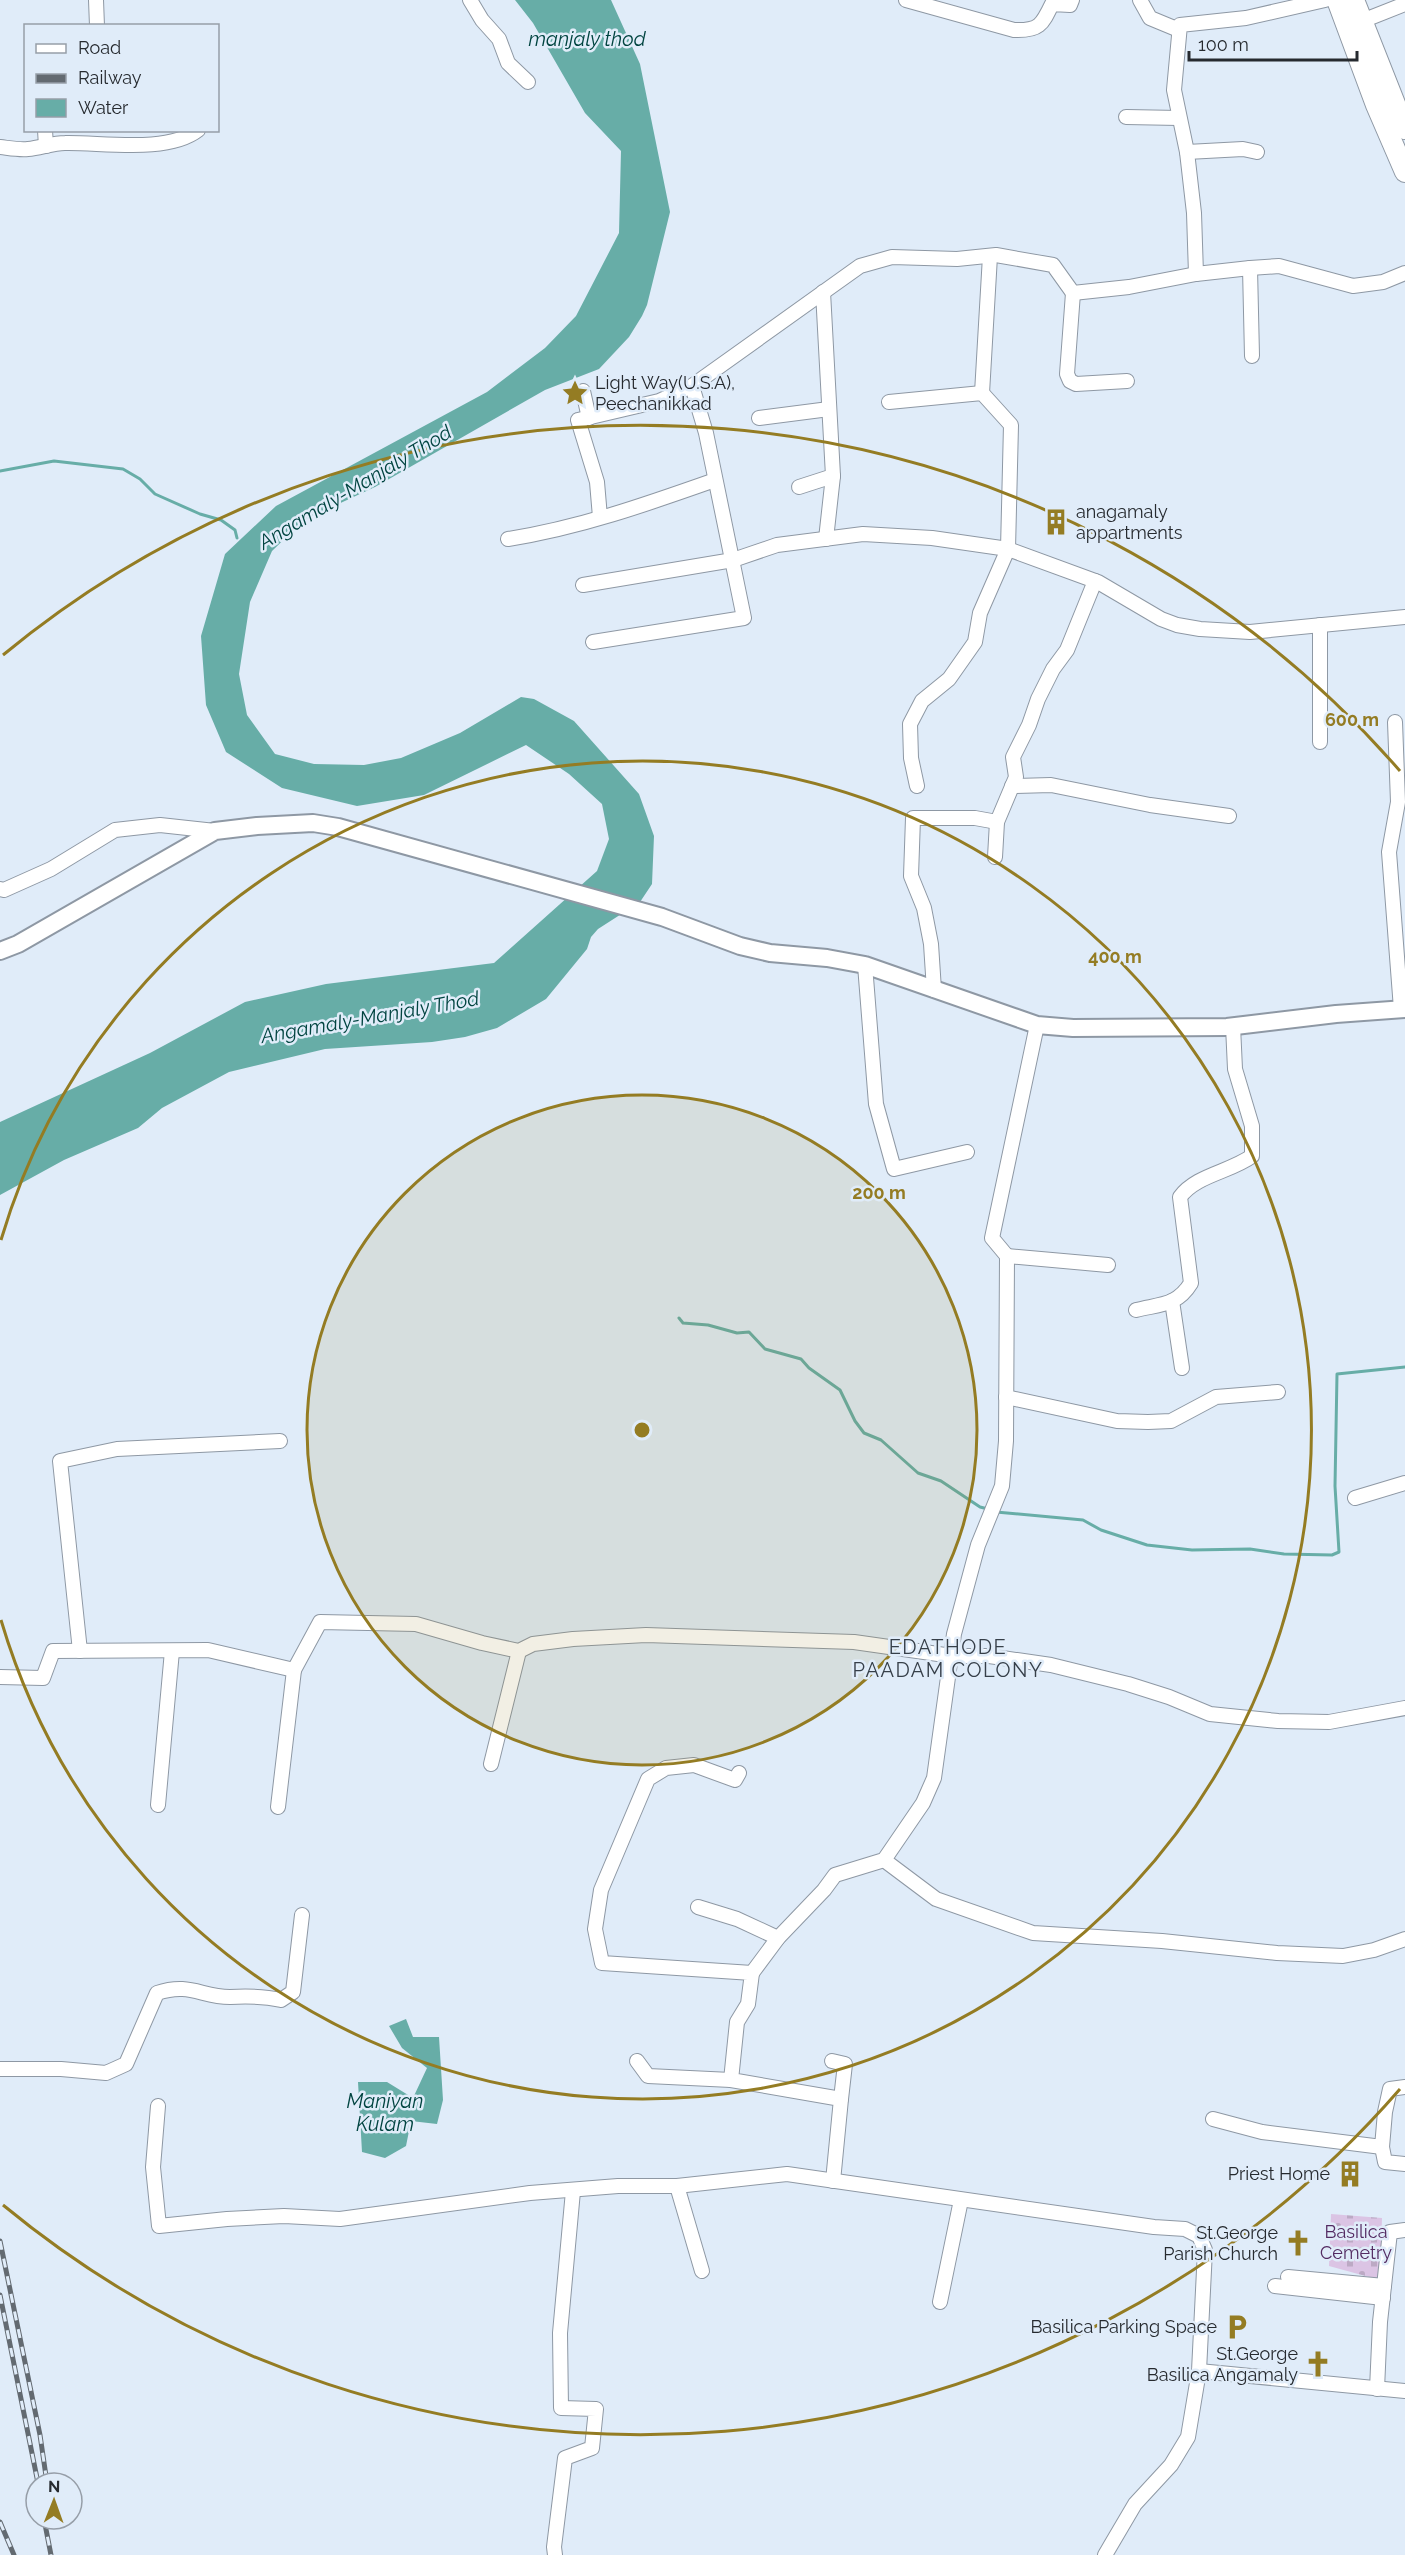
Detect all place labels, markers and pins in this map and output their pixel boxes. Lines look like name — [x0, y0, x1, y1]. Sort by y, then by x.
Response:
place label: Light Way(U.S.A), Peechanikkad — [595, 372, 735, 414]
place icon: Light Way(U.S.A), Peechanikkad — [560, 378, 590, 408]
place label: anagamaly appartments — [1076, 501, 1183, 543]
building icon: anagamaly appartments — [1041, 507, 1071, 537]
centre of rings — [632, 1420, 652, 1440]
building icon: Priest Home — [1335, 2159, 1365, 2189]
place label: Priest Home — [1228, 2163, 1330, 2184]
place label: St.George Parish Church — [1163, 2222, 1278, 2264]
church icon: St.George Parish Church — [1283, 2228, 1313, 2258]
parking icon: Basilica Parking Space — [1222, 2312, 1252, 2342]
place label: Basilica Parking Space — [1030, 2316, 1217, 2337]
place label: St.George Basilica Angamaly — [1147, 2343, 1298, 2385]
church icon: St.George Basilica Angamaly — [1303, 2349, 1333, 2379]

